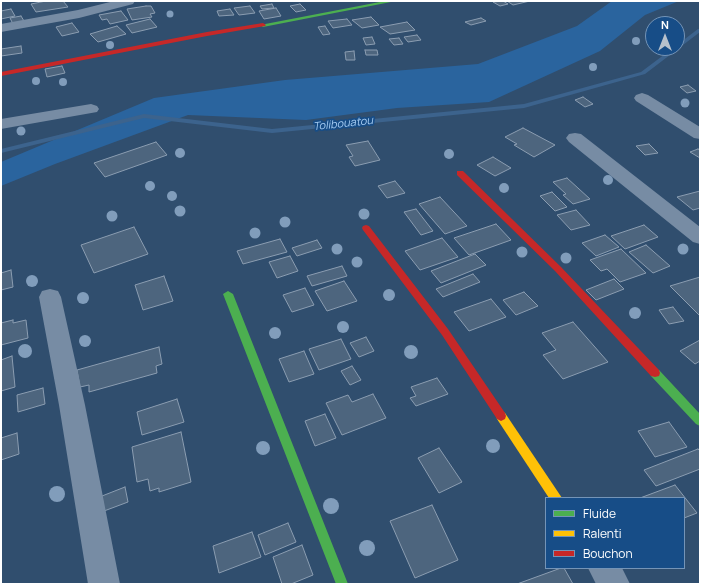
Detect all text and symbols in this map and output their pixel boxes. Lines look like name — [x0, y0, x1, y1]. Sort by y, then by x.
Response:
north arrow — [645, 16, 685, 56]
text: N — [661, 17, 669, 32]
water label: Tolibouatou — [312, 114, 374, 134]
legend — [545, 497, 685, 569]
text: Fluide — [583, 505, 616, 522]
text: Ralenti — [583, 525, 622, 542]
text: Bouchon — [583, 545, 633, 562]

